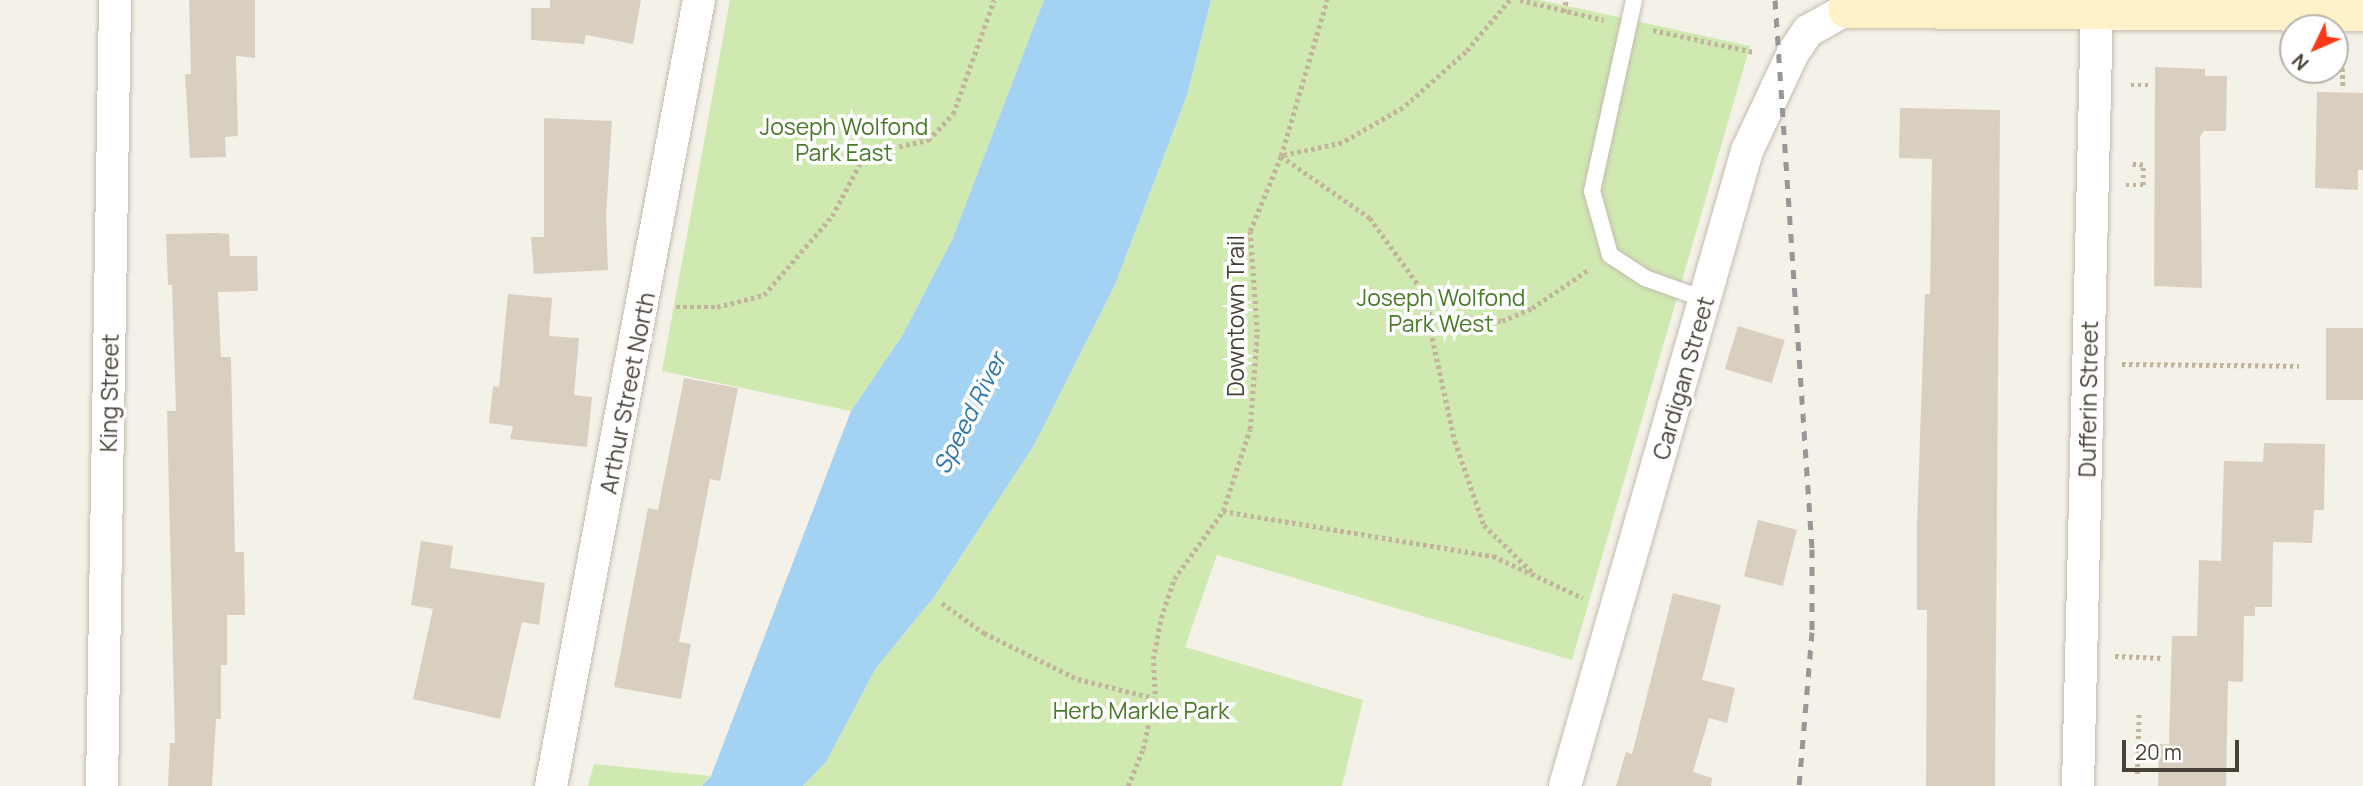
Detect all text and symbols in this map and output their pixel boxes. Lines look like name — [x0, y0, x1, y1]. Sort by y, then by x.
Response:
north arrow — [2279, 14, 2349, 84]
text: N — [2286, 48, 2314, 76]
park label: Joseph Wolfond Park East — [760, 112, 928, 166]
street label: Downtown Trail — [1221, 235, 1249, 397]
park label: Joseph Wolfond Park West — [1357, 283, 1525, 337]
street label: Arthur Street North — [594, 290, 660, 496]
street label: Cardigan Street — [1647, 293, 1719, 463]
street label: Dufferin Street — [2073, 320, 2103, 478]
street label: King Street — [94, 334, 124, 452]
water label: Speed River — [926, 348, 1012, 478]
park label: Herb Markle Park — [1053, 696, 1229, 724]
scale bar — [2125, 726, 2242, 770]
text: 20 m — [2135, 738, 2182, 766]

